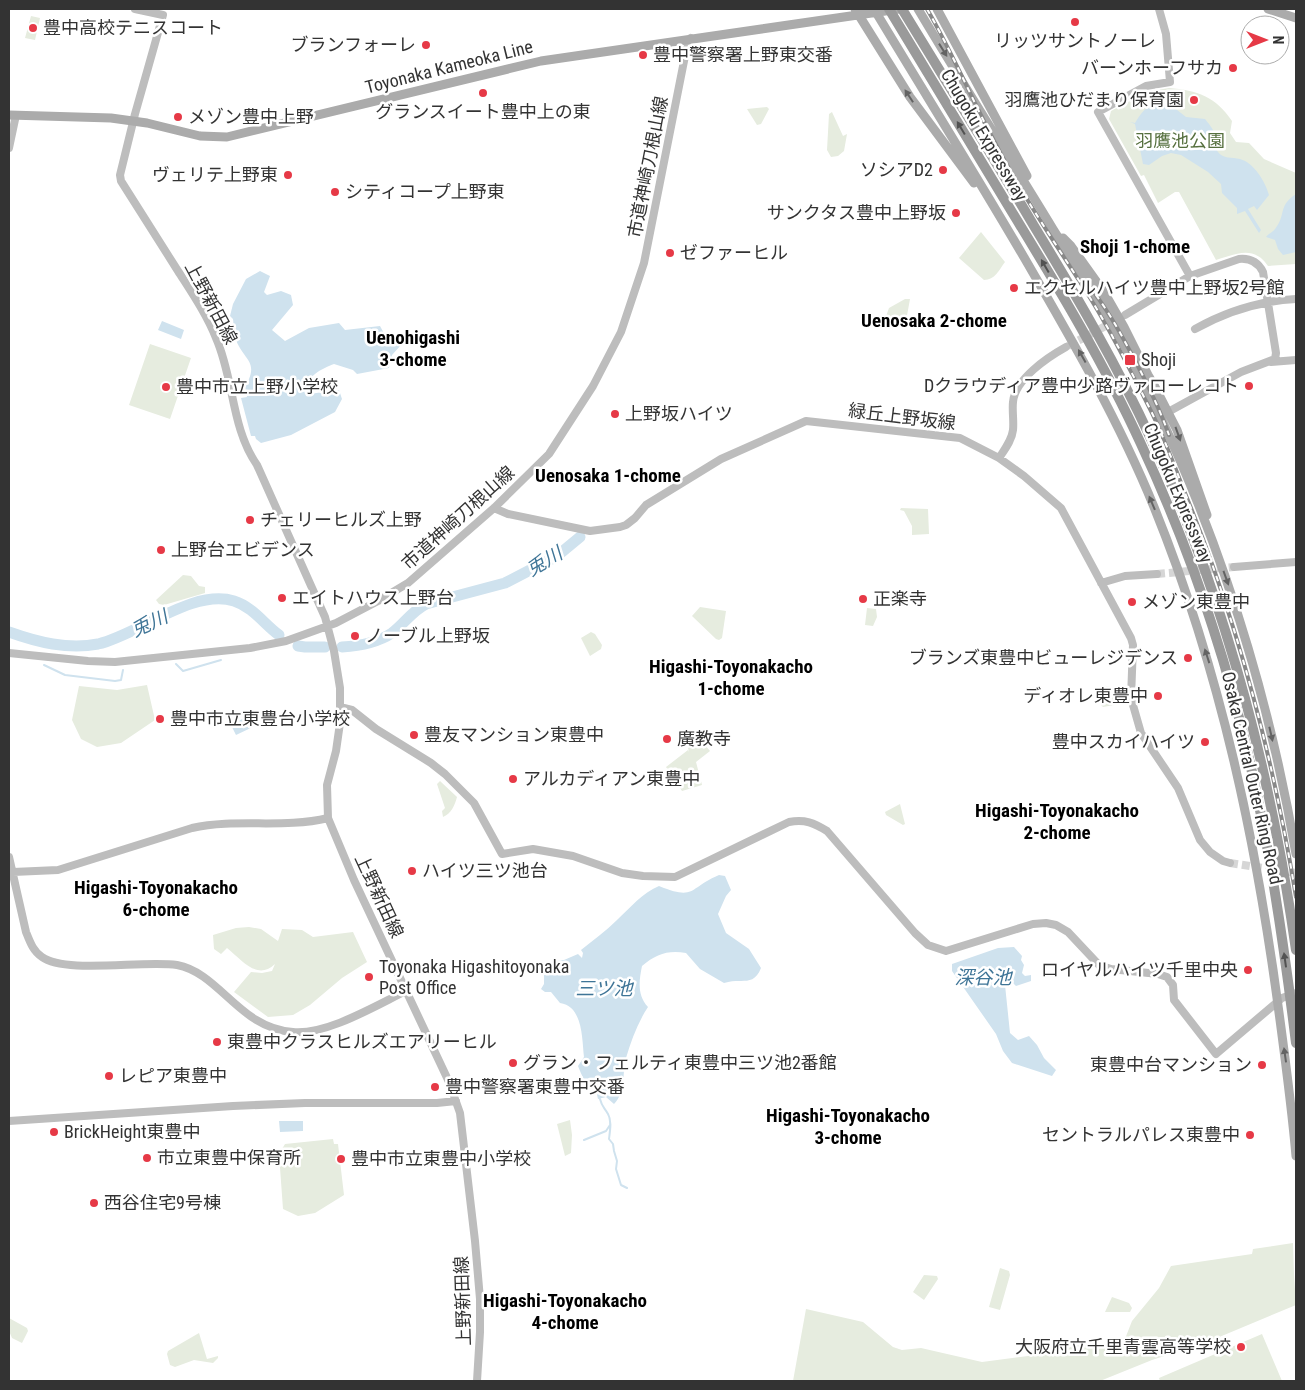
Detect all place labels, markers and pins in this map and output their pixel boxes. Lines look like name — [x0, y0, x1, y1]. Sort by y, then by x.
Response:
marker: リッツサントノーレ — [1069, 16, 1081, 28]
place label: 豊中高校テニスコート — [43, 17, 223, 38]
marker: 豊中高校テニスコート — [27, 22, 39, 34]
place label: リッツサントノーレ — [994, 30, 1156, 51]
place label: ブランフォーレ — [291, 34, 416, 55]
marker: ブランフォーレ — [420, 39, 432, 51]
place label: 豊中警察署上野東交番 — [653, 44, 833, 65]
marker: 豊中警察署上野東交番 — [637, 49, 649, 61]
place label: バーンホーフサカ — [1081, 57, 1223, 78]
marker: バーンホーフサカ — [1227, 62, 1239, 74]
marker: グランスイート豊中上の東 — [477, 87, 489, 99]
place label: 羽鷹池ひだまり保育園 — [1004, 89, 1184, 110]
marker: 羽鷹池ひだまり保育園 — [1188, 94, 1200, 106]
place label: グランスイート豊中上の東 — [375, 101, 591, 122]
place label: メゾン豊中上野 — [188, 106, 314, 127]
marker: メゾン豊中上野 — [172, 111, 184, 123]
place label: ソシアD2 — [860, 159, 933, 180]
place label: ヴェリテ上野東 — [152, 164, 278, 185]
marker: ソシアD2 — [937, 164, 949, 176]
marker: ヴェリテ上野東 — [282, 169, 294, 181]
place label: シティコープ上野東 — [345, 181, 505, 202]
marker: シティコープ上野東 — [329, 186, 341, 198]
place label: サンクタス豊中上野坂 — [767, 202, 946, 223]
marker: サンクタス豊中上野坂 — [950, 207, 962, 219]
place label: ゼファーヒル — [680, 242, 788, 263]
marker: ゼファーヒル — [664, 247, 676, 259]
place label: エクセルハイツ豊中上野坂2号館 — [1024, 277, 1285, 298]
marker: エクセルハイツ豊中上野坂2号館 — [1008, 282, 1020, 294]
place label: Shoji — [1141, 349, 1176, 370]
marker: Shoji — [1123, 353, 1137, 367]
place label: Dクラウディア豊中少路ヴァローレコト — [924, 375, 1239, 396]
place label: 豊中市立上野小学校 — [176, 376, 338, 397]
marker: Dクラウディア豊中少路ヴァローレコト — [1243, 380, 1255, 392]
marker: 豊中市立上野小学校 — [160, 381, 172, 393]
place label: 上野坂ハイツ — [625, 403, 733, 424]
marker: 上野坂ハイツ — [609, 408, 621, 420]
place label: チェリーヒルズ上野 — [260, 509, 422, 530]
marker: チェリーヒルズ上野 — [244, 514, 256, 526]
place label: 上野台エビデンス — [171, 539, 315, 560]
marker: 上野台エビデンス — [155, 544, 167, 556]
place label: エイトハウス上野台 — [292, 587, 454, 608]
place label: 正楽寺 — [873, 588, 927, 609]
place label: メゾン東豊中 — [1142, 591, 1250, 612]
marker: エイトハウス上野台 — [276, 592, 288, 604]
marker: 正楽寺 — [857, 593, 869, 605]
marker: メゾン東豊中 — [1126, 596, 1138, 608]
place label: ノーブル上野坂 — [365, 625, 490, 646]
marker: ノーブル上野坂 — [349, 630, 361, 642]
place label: ブランズ東豊中ビューレジデンス — [909, 647, 1178, 668]
marker: ブランズ東豊中ビューレジデンス — [1182, 652, 1194, 664]
place label: ディオレ東豊中 — [1023, 685, 1148, 706]
marker: ディオレ東豊中 — [1152, 690, 1164, 702]
place label: 豊中市立東豊台小学校 — [170, 708, 350, 729]
marker: 豊中市立東豊台小学校 — [154, 713, 166, 725]
place label: 豊友マンション東豊中 — [424, 724, 604, 745]
place label: 廣教寺 — [677, 728, 731, 749]
marker: 豊友マンション東豊中 — [408, 729, 420, 741]
place label: 豊中スカイハイツ — [1052, 731, 1195, 752]
marker: 廣教寺 — [661, 733, 673, 745]
marker: 豊中スカイハイツ — [1199, 736, 1211, 748]
place label: アルカディアン東豊中 — [523, 768, 700, 789]
marker: アルカディアン東豊中 — [507, 773, 519, 785]
place label: ハイツ三ツ池台 — [422, 860, 548, 881]
marker: ハイツ三ツ池台 — [406, 865, 418, 877]
place label: Toyonaka Higashitoyonaka Post Office — [379, 956, 569, 998]
place label: ロイヤルハイツ千里中央 — [1041, 959, 1238, 980]
marker: ロイヤルハイツ千里中央 — [1242, 964, 1254, 976]
marker: Toyonaka Higashitoyonaka Post Office — [363, 971, 375, 983]
place label: 東豊中クラスヒルズエアリーヒル — [227, 1031, 497, 1052]
marker: 東豊中クラスヒルズエアリーヒル — [211, 1036, 223, 1048]
place label: グラン・フェルティ東豊中三ツ池2番館 — [523, 1052, 837, 1073]
place label: 東豊中台マンション — [1090, 1054, 1252, 1075]
marker: グラン・フェルティ東豊中三ツ池2番館 — [507, 1057, 519, 1069]
marker: 東豊中台マンション — [1256, 1059, 1268, 1071]
place label: レピア東豊中 — [119, 1065, 227, 1086]
marker: レピア東豊中 — [103, 1070, 115, 1082]
place label: 豊中警察署東豊中交番 — [445, 1076, 625, 1097]
marker: 豊中警察署東豊中交番 — [429, 1081, 441, 1093]
place label: BrickHeight東豊中 — [64, 1121, 201, 1142]
place label: セントラルパレス東豊中 — [1042, 1124, 1240, 1145]
marker: BrickHeight東豊中 — [48, 1126, 60, 1138]
marker: セントラルパレス東豊中 — [1244, 1129, 1256, 1141]
place label: 市立東豊中保育所 — [157, 1147, 301, 1168]
place label: 豊中市立東豊中小学校 — [351, 1148, 531, 1169]
marker: 市立東豊中保育所 — [141, 1152, 153, 1164]
marker: 豊中市立東豊中小学校 — [335, 1153, 347, 1165]
place label: 西谷住宅9号棟 — [104, 1192, 221, 1213]
marker: 西谷住宅9号棟 — [88, 1197, 100, 1209]
place label: 大阪府立千里青雲高等学校 — [1015, 1336, 1231, 1357]
marker: 大阪府立千里青雲高等学校 — [1235, 1341, 1247, 1353]

